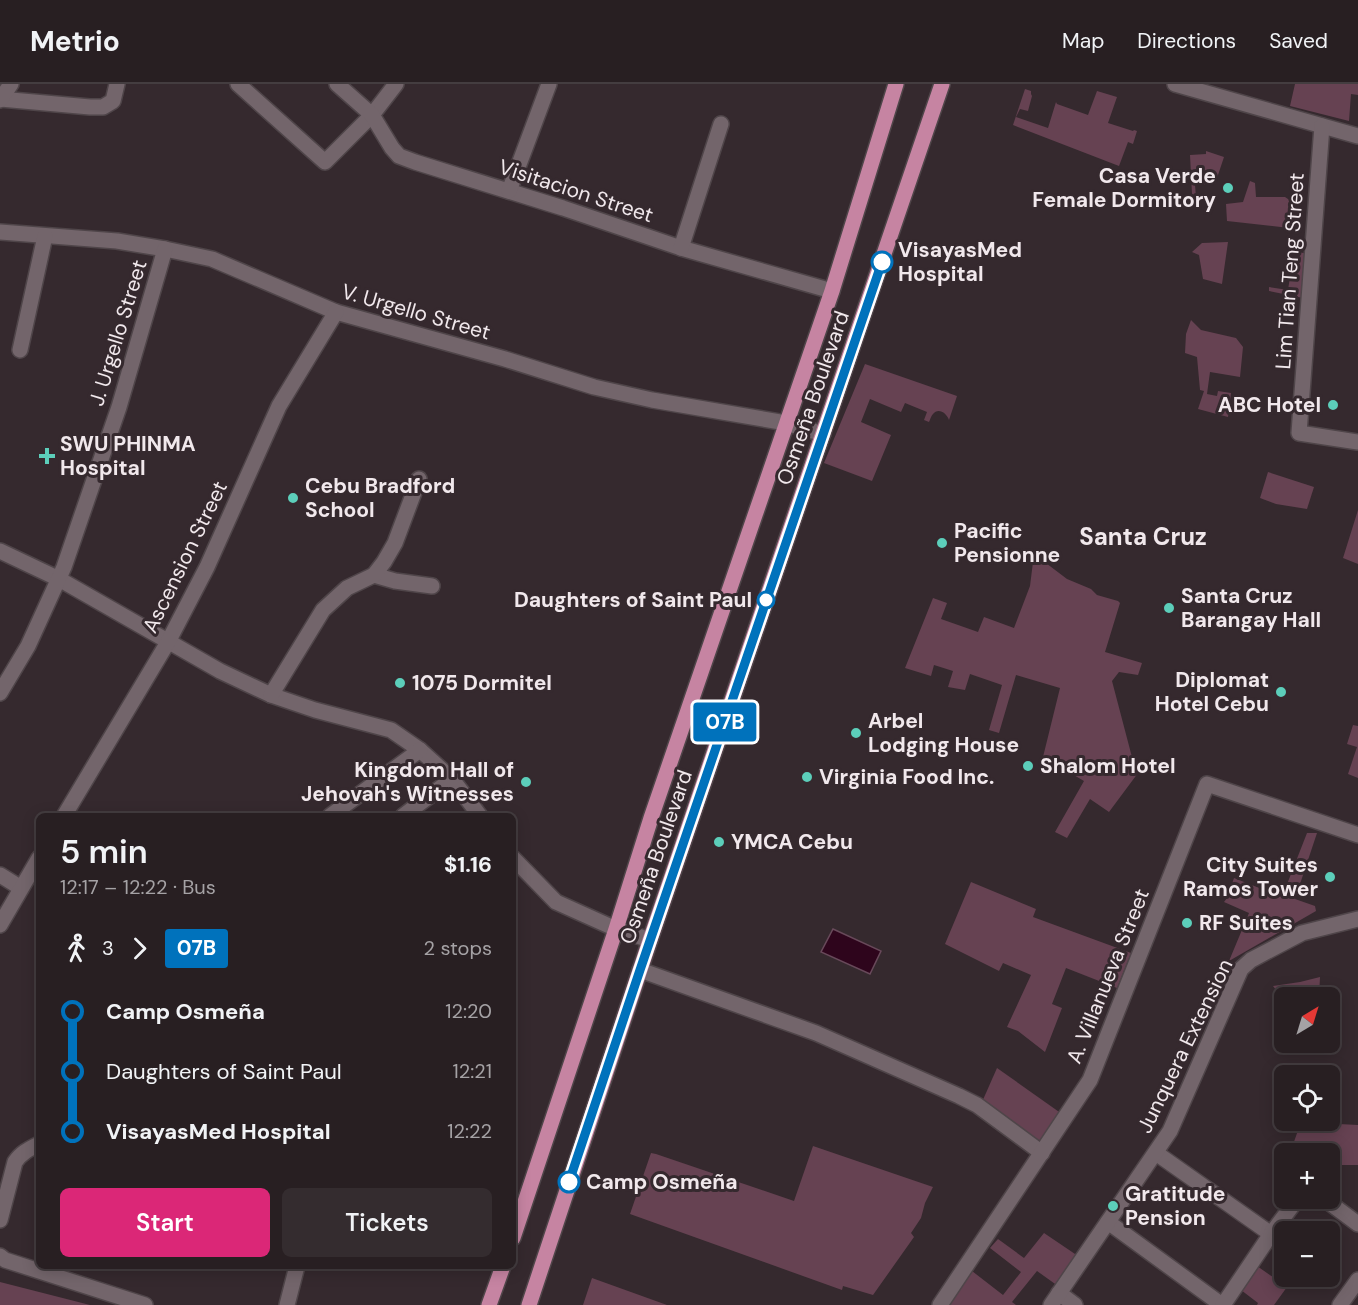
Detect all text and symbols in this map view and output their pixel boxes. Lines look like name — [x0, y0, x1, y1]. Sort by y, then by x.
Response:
text: Metrio — [30, 23, 120, 60]
text: Map — [1062, 27, 1104, 55]
text: Directions — [1137, 27, 1236, 55]
text: Saved — [1269, 27, 1328, 55]
street label: Visitacion Street — [495, 153, 657, 229]
place label: Casa Verde Female Dormitory — [1032, 162, 1216, 214]
street label: Lim Tian Teng Street — [1269, 172, 1311, 370]
marker: Casa Verde Female Dormitory — [1221, 181, 1235, 195]
place label: VisayasMed Hospital — [898, 236, 1022, 288]
marker: VisayasMed Hospital — [871, 251, 893, 273]
street label: J. Urgello Street — [82, 257, 154, 409]
street label: V. Urgello Street — [338, 277, 494, 347]
street label: Osmeña Boulevard — [770, 307, 856, 489]
place label: ABC Hotel — [1218, 391, 1321, 419]
marker: ABC Hotel — [1326, 398, 1340, 412]
place label: SWU PHINMA Hospital — [60, 430, 196, 482]
marker: SWU PHINMA Hospital — [38, 447, 56, 465]
place label: Cebu Bradford School — [305, 472, 455, 524]
street label: Ascension Street — [136, 476, 234, 638]
marker: Cebu Bradford School — [286, 491, 300, 505]
place label: Pacific Pensionne — [954, 517, 1060, 569]
district label: Santa Cruz — [1079, 521, 1207, 552]
marker: Pacific Pensionne — [935, 536, 949, 550]
place label: Santa Cruz Barangay Hall — [1181, 582, 1321, 634]
place label: Daughters of Saint Paul — [514, 586, 752, 614]
marker: Daughters of Saint Paul — [757, 591, 775, 609]
marker: Santa Cruz Barangay Hall — [1162, 601, 1176, 615]
place label: Diplomat Hotel Cebu — [1155, 666, 1269, 718]
place label: 1075 Dormitel — [412, 669, 552, 697]
marker: 1075 Dormitel — [393, 676, 407, 690]
marker: Diplomat Hotel Cebu — [1274, 685, 1288, 699]
line badge: 07B — [690, 702, 760, 742]
place label: Arbel Lodging House — [868, 707, 1019, 759]
text: 07B — [705, 708, 745, 736]
marker: Arbel Lodging House — [849, 726, 863, 740]
place label: Shalom Hotel — [1040, 752, 1176, 780]
place label: Kingdom Hall of Jehovah's Witnesses — [301, 756, 514, 808]
marker: Shalom Hotel — [1021, 759, 1035, 773]
place label: Virginia Food Inc. — [819, 763, 994, 791]
street label: Osmeña Boulevard — [613, 766, 699, 948]
marker: Virginia Food Inc. — [800, 770, 814, 784]
marker: Kingdom Hall of Jehovah's Witnesses — [519, 775, 533, 789]
place label: YMCA Cebu — [731, 828, 853, 856]
text: 5 min — [60, 830, 148, 873]
marker: YMCA Cebu — [712, 835, 726, 849]
text: $1.16 — [444, 850, 492, 879]
place label: City Suites Ramos Tower — [1183, 851, 1318, 903]
marker: City Suites Ramos Tower — [1323, 870, 1337, 884]
text: 12:17 – 12:22 · Bus — [60, 874, 216, 900]
street label: A. Villanueva Street — [1060, 884, 1156, 1068]
place label: RF Suites — [1199, 909, 1293, 937]
marker: RF Suites — [1180, 916, 1194, 930]
icon: walk — [60, 932, 93, 965]
icon: forward — [123, 932, 156, 965]
text: 07B — [177, 934, 216, 962]
text: 3 — [102, 935, 114, 961]
text: 2 stops — [424, 935, 492, 961]
street label: Junquera Extension — [1131, 954, 1239, 1138]
north arrow — [1274, 987, 1340, 1053]
map controls — [1274, 987, 1340, 1287]
text: Camp Osmeña — [106, 997, 265, 1026]
text: 12:20 — [445, 998, 492, 1024]
text: Daughters of Saint Paul — [106, 1057, 342, 1086]
text: 12:21 — [452, 1058, 492, 1084]
button: locate — [1274, 1065, 1340, 1131]
text: VisayasMed Hospital — [106, 1117, 331, 1146]
text: 12:22 — [447, 1118, 492, 1144]
button: + — [1274, 1143, 1340, 1209]
place label: Camp Osmeña — [586, 1168, 738, 1196]
marker: Camp Osmeña — [558, 1171, 580, 1193]
place label: Gratitude Pension — [1125, 1180, 1225, 1232]
button: Start — [60, 1188, 270, 1257]
button: Tickets — [282, 1188, 492, 1257]
marker: Gratitude Pension — [1106, 1199, 1120, 1213]
button: − — [1274, 1221, 1340, 1287]

